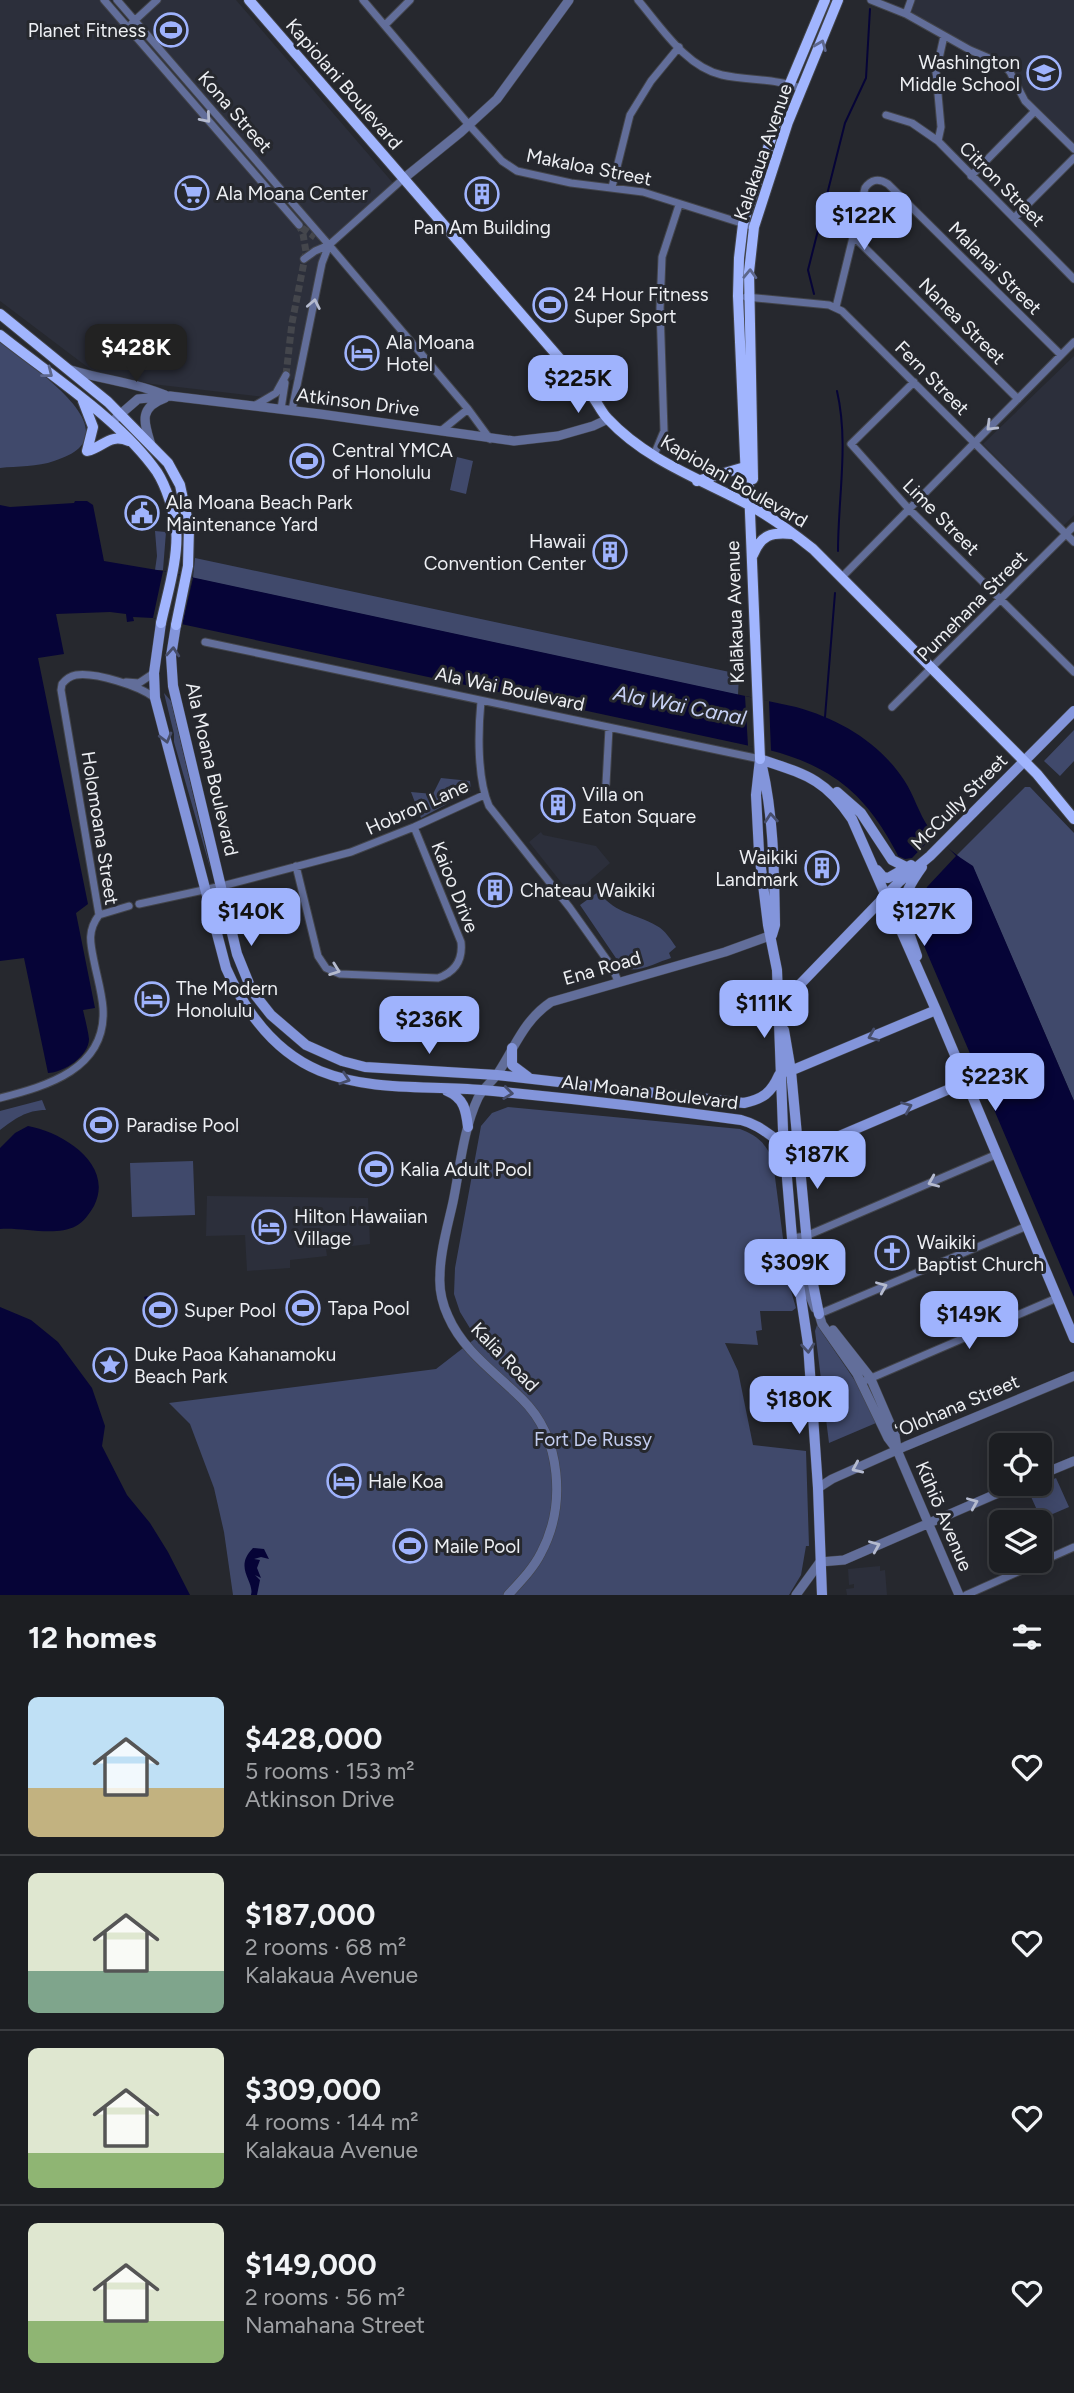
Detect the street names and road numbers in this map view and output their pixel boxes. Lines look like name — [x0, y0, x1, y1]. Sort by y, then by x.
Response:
street label: Kapiolani Boulevard — [281, 14, 407, 154]
street label: Kona Street — [193, 66, 277, 158]
street label: Kalakaua Avenue — [729, 81, 797, 223]
street label: Citron Street — [955, 137, 1049, 231]
street label: Makaloa Street — [524, 144, 654, 190]
street label: Malanai Street — [944, 217, 1046, 319]
street label: Nanea Street — [914, 273, 1010, 369]
street label: Fern Street — [890, 336, 974, 420]
street label: Atkinson Drive — [295, 383, 421, 421]
street label: Kapiolani Boulevard — [656, 430, 812, 532]
street label: Lime Street — [898, 474, 984, 560]
street label: Kalākaua Avenue — [721, 540, 749, 684]
street label: Pumehana Street — [912, 546, 1032, 666]
street label: Ala Wai Boulevard — [433, 662, 587, 716]
street label: Ala Moana Boulevard — [181, 680, 243, 858]
street label: Holomoana Street — [76, 749, 124, 907]
street label: McCully Street — [906, 749, 1012, 855]
street label: Hobron Lane — [362, 774, 472, 840]
street label: Kaioo Drive — [426, 838, 484, 936]
street label: Ena Road — [560, 946, 644, 990]
street label: Ala Moana Boulevard — [560, 1070, 740, 1114]
street label: Kalia Road — [466, 1317, 544, 1397]
street label: ʻOlohana Street — [891, 1369, 1023, 1443]
street label: Kūhiō Avenue — [911, 1458, 977, 1574]

